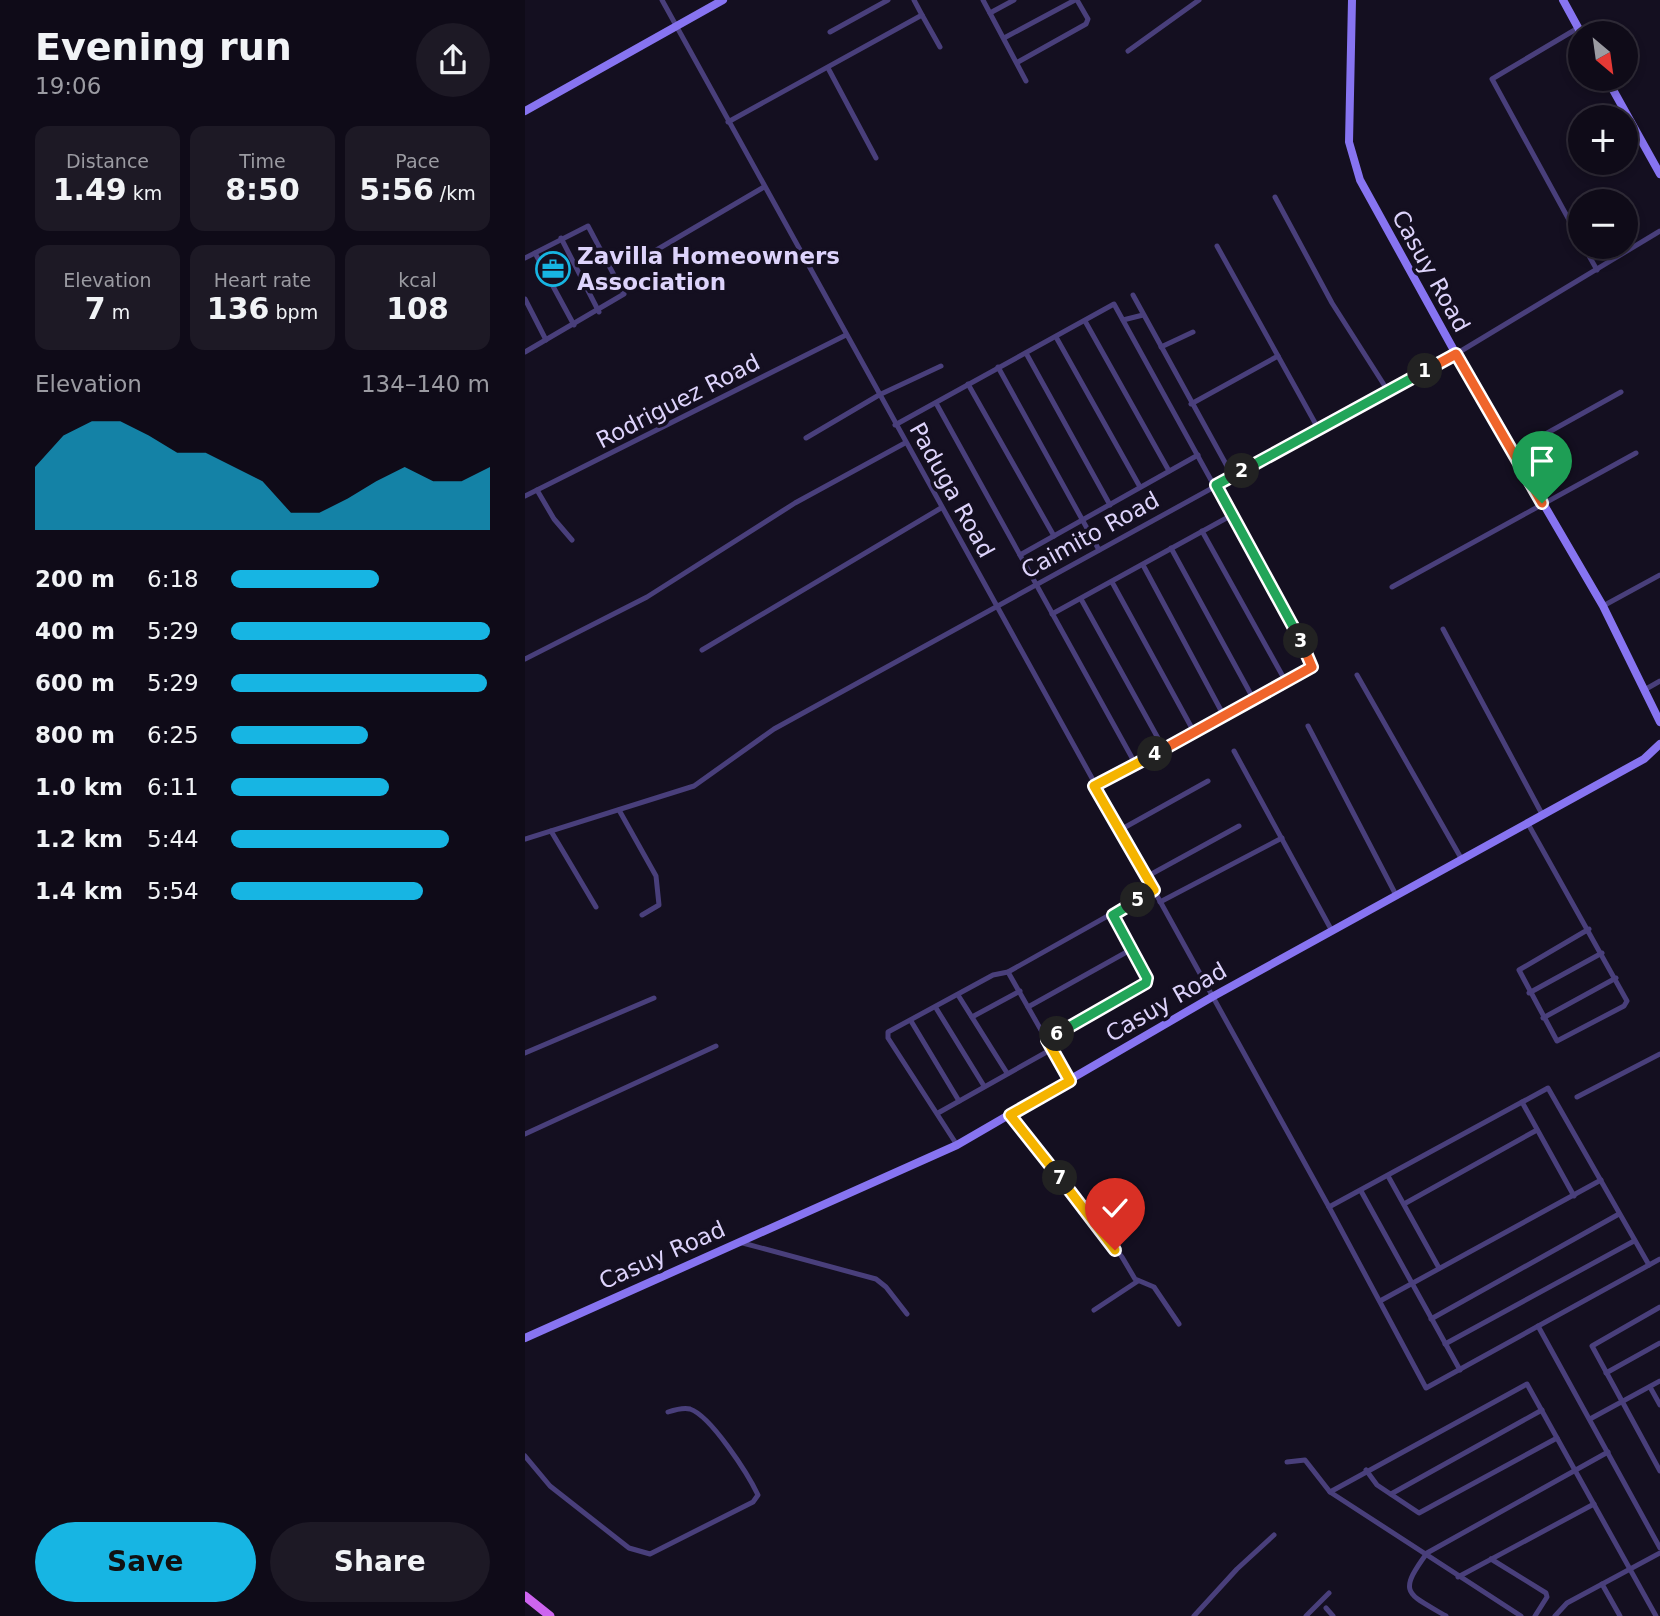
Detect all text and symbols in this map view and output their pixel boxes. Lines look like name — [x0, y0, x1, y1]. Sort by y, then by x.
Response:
north arrow — [1568, 21, 1638, 91]
map controls — [1568, 21, 1638, 259]
button: share — [416, 23, 490, 97]
text: Evening run — [35, 25, 292, 69]
text: 19:06 — [35, 73, 101, 99]
button: + — [1568, 105, 1638, 175]
text: Distance — [66, 150, 149, 172]
text: Time — [239, 150, 286, 172]
text: Pace — [395, 150, 440, 172]
text: 1.49 — [53, 172, 127, 207]
text: 8:50 — [225, 172, 300, 207]
text: 5:56 — [359, 172, 434, 207]
text: km — [127, 182, 162, 204]
text: /km — [434, 182, 476, 204]
button: − — [1568, 189, 1638, 259]
street label: Casuy Road — [1387, 206, 1475, 336]
place label: Zavilla Homeowners Association — [577, 243, 840, 295]
office icon: Zavilla Homeowners Association — [534, 250, 572, 288]
text: Elevation — [63, 269, 152, 291]
text: Heart rate — [214, 269, 311, 291]
text: kcal — [398, 269, 437, 291]
text: 7 — [85, 291, 106, 326]
text: 136 — [207, 291, 269, 326]
text: 108 — [386, 291, 449, 326]
text: m — [106, 301, 130, 323]
text: bpm — [269, 301, 318, 323]
street label: Rodriguez Road — [592, 349, 764, 453]
pin: 1 — [1408, 354, 1443, 388]
text: 1 — [1418, 359, 1431, 381]
text: Elevation — [35, 371, 142, 397]
text: 134–140 m — [361, 371, 490, 397]
street label: Paduga Road — [904, 418, 1000, 562]
pin — [1512, 431, 1572, 503]
icon: arrive — [1523, 442, 1561, 480]
pin: 2 — [1225, 454, 1259, 489]
text: 2 — [1235, 459, 1248, 481]
street label: Caimito Road — [1017, 486, 1163, 584]
text: 200 m — [35, 566, 115, 592]
text: 6:18 — [147, 566, 199, 592]
text: 400 m — [35, 618, 115, 644]
text: 5:29 — [147, 618, 199, 644]
pin: 3 — [1283, 624, 1319, 658]
text: 3 — [1294, 629, 1307, 651]
text: 600 m — [35, 670, 115, 696]
text: 5:29 — [147, 670, 199, 696]
text: 800 m — [35, 722, 115, 748]
text: 6:25 — [147, 722, 199, 748]
pin: 4 — [1137, 736, 1173, 772]
text: 4 — [1148, 742, 1161, 764]
text: 1.0 km — [35, 774, 123, 800]
text: 6:11 — [147, 774, 199, 800]
text: 1.2 km — [35, 826, 123, 852]
text: 5:44 — [147, 826, 199, 852]
text: 1.4 km — [35, 878, 123, 904]
text: 5:54 — [147, 878, 199, 904]
pin: 5 — [1121, 883, 1155, 918]
text: 5 — [1131, 888, 1144, 910]
street label: Casuy Road — [1101, 957, 1231, 1047]
pin: 6 — [1039, 1016, 1075, 1052]
text: 6 — [1050, 1022, 1063, 1044]
pin: 7 — [1043, 1160, 1077, 1196]
text: 7 — [1053, 1166, 1066, 1188]
pin — [1085, 1178, 1145, 1250]
icon: check — [1096, 1189, 1134, 1227]
street label: Casuy Road — [595, 1216, 729, 1294]
button: Save — [35, 1522, 256, 1602]
button: Share — [270, 1522, 490, 1602]

